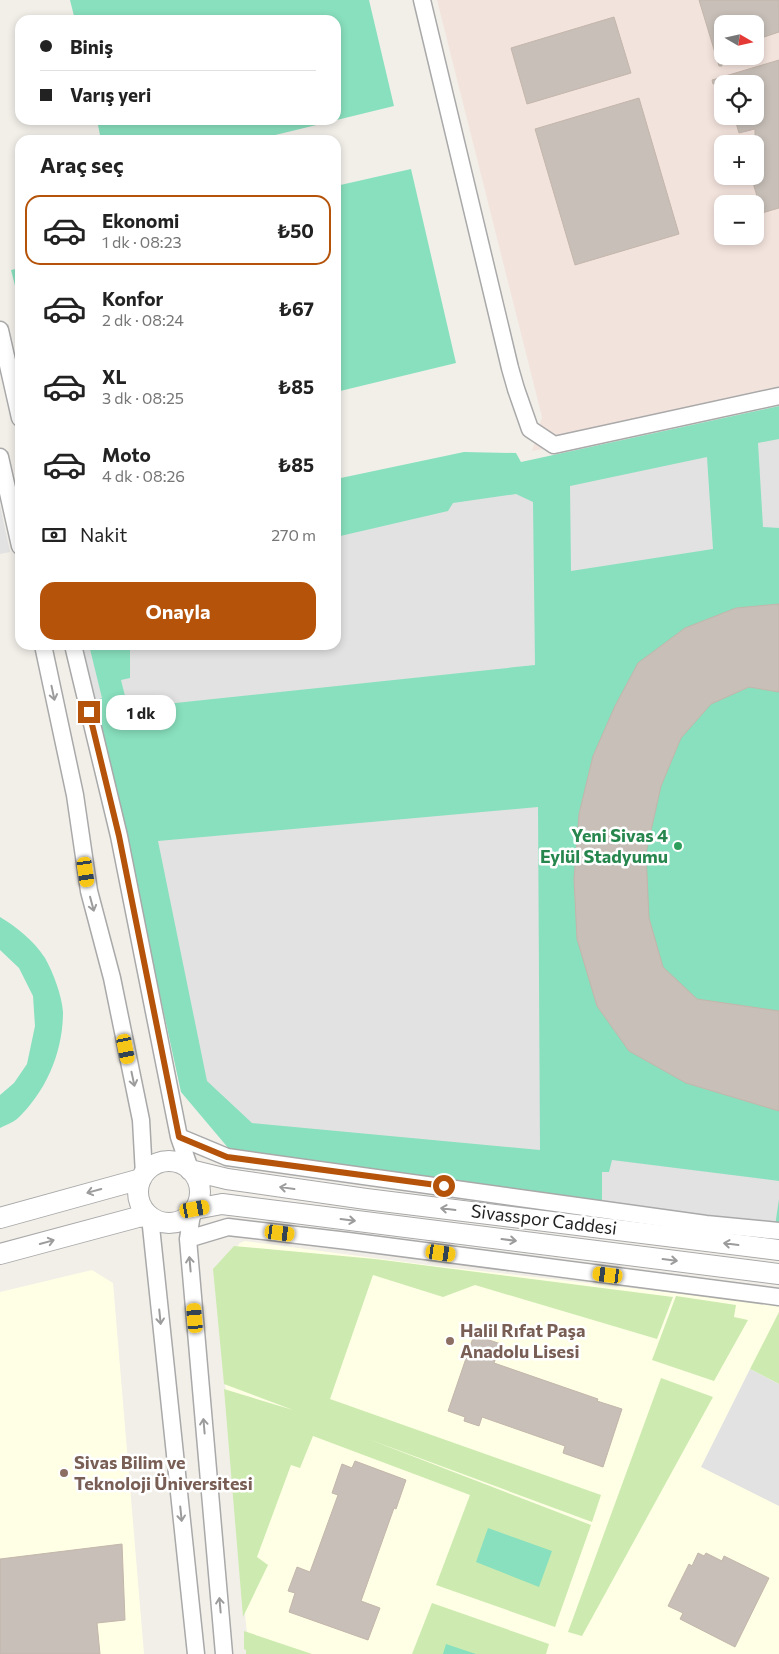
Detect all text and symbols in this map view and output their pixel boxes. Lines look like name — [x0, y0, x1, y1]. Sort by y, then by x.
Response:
north arrow — [714, 15, 764, 65]
map controls — [714, 15, 764, 245]
text: Biniş — [70, 35, 113, 58]
button: locate — [714, 75, 764, 125]
text: Varış yeri — [70, 83, 151, 106]
button: + — [714, 135, 764, 185]
text: Araç seç — [40, 151, 124, 178]
button: − — [714, 195, 764, 245]
icon: car — [42, 208, 87, 253]
text: Ekonomi — [102, 209, 179, 232]
text: ₺50 — [277, 219, 314, 242]
text: 1 dk · 08:23 — [102, 232, 182, 251]
icon: car — [42, 286, 87, 331]
text: Konfor — [102, 287, 163, 310]
text: ₺67 — [278, 297, 314, 320]
text: 2 dk · 08:24 — [102, 310, 184, 329]
icon: car — [42, 364, 87, 409]
text: XL — [102, 365, 127, 388]
text: ₺85 — [278, 375, 314, 398]
text: 3 dk · 08:25 — [102, 388, 184, 407]
icon: car — [42, 442, 87, 487]
text: Moto — [102, 443, 151, 466]
text: ₺85 — [278, 453, 314, 476]
text: 4 dk · 08:26 — [102, 466, 185, 485]
icon: cash — [40, 521, 68, 549]
text: Nakit — [80, 523, 127, 546]
text: 270 m — [271, 525, 316, 544]
button: Onayla — [40, 582, 316, 640]
one-way arrow — [49, 684, 59, 700]
callout: 1 dk — [106, 694, 176, 730]
route end — [78, 701, 100, 723]
text: 1 dk — [127, 703, 155, 722]
place label: Yeni Sivas 4 Eylül Stadyumu — [540, 824, 668, 867]
marker: Yeni Sivas 4 Eylül Stadyumu — [672, 840, 684, 852]
car — [76, 856, 95, 888]
one-way arrow — [88, 895, 98, 911]
car — [115, 1033, 136, 1065]
one-way arrow — [128, 1071, 138, 1087]
route start — [433, 1175, 455, 1197]
one-way arrow — [279, 1183, 295, 1193]
one-way arrow — [87, 1187, 103, 1197]
car — [178, 1199, 211, 1219]
street label: Sivasspor Caddesi — [470, 1199, 618, 1239]
one-way arrow — [440, 1204, 456, 1214]
one-way arrow — [339, 1215, 355, 1225]
car — [264, 1224, 295, 1242]
one-way arrow — [501, 1235, 517, 1245]
one-way arrow — [39, 1236, 55, 1246]
one-way arrow — [723, 1239, 739, 1249]
car — [425, 1243, 456, 1263]
one-way arrow — [662, 1255, 678, 1265]
one-way arrow — [186, 1256, 195, 1272]
car — [592, 1266, 623, 1284]
car — [186, 1302, 203, 1334]
one-way arrow — [155, 1309, 165, 1325]
place label: Halil Rıfat Paşa Anadolu Lisesi — [460, 1319, 585, 1362]
marker: Halil Rıfat Paşa Anadolu Lisesi — [444, 1335, 456, 1347]
one-way arrow — [199, 1418, 209, 1434]
place label: Sivas Bilim ve Teknoloji Üniversitesi — [74, 1451, 253, 1494]
marker: Sivas Bilim ve Teknoloji Üniversitesi — [58, 1467, 70, 1479]
one-way arrow — [176, 1505, 186, 1521]
one-way arrow — [215, 1598, 224, 1614]

